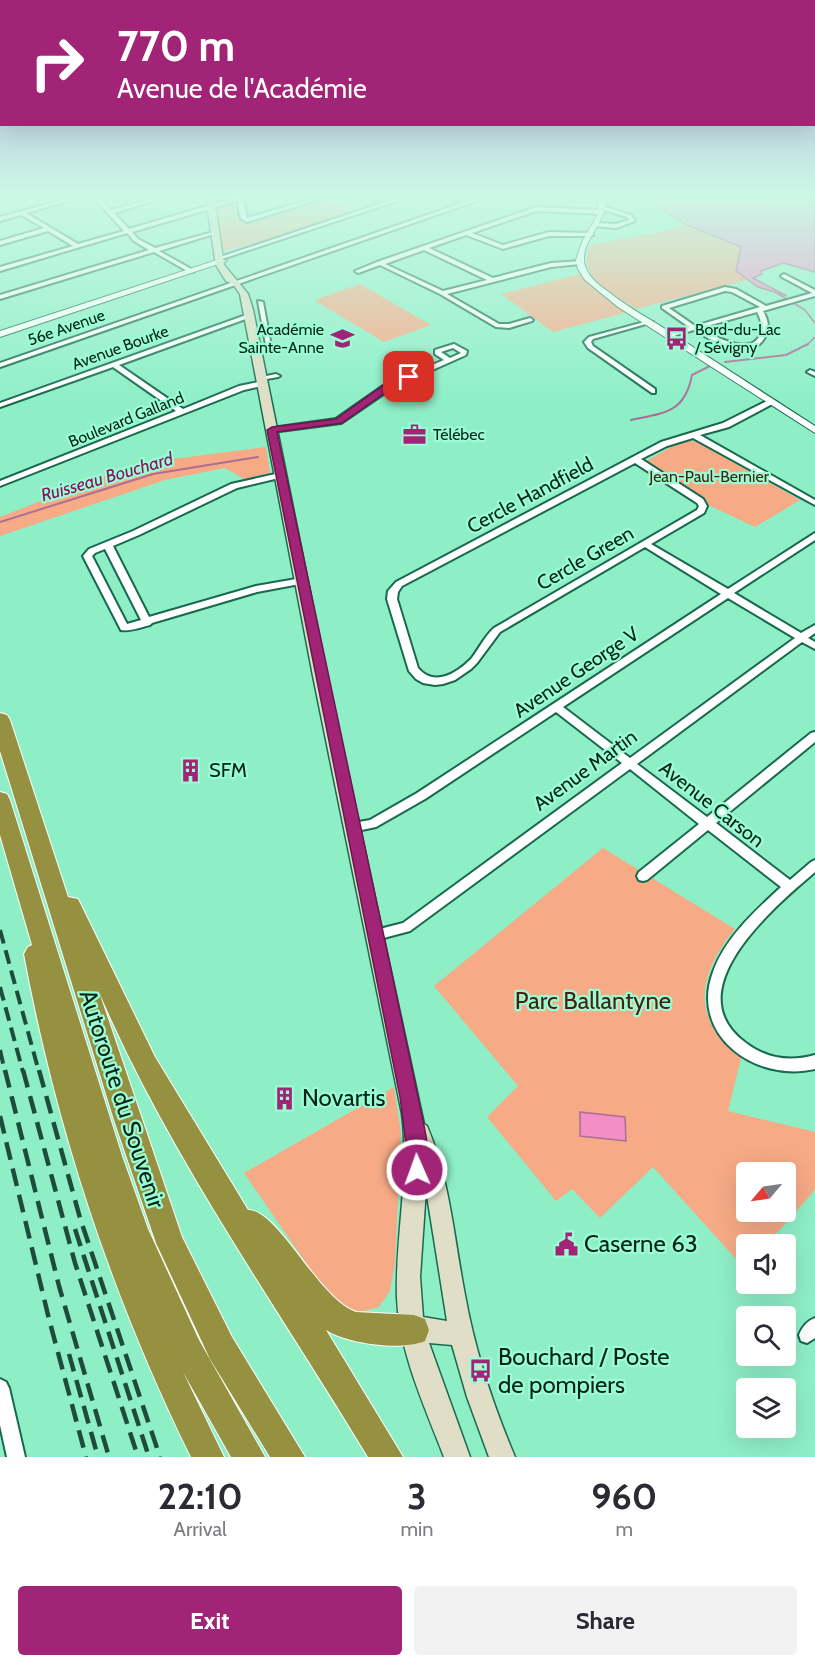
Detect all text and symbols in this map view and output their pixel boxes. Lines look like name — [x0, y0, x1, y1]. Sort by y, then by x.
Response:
text: 770 m — [117, 20, 235, 72]
icon: right — [18, 24, 96, 102]
text: Avenue de l'Académie — [117, 72, 367, 105]
street label: 56e Avenue — [25, 305, 107, 350]
place label: Académie Sainte-Anne — [239, 320, 324, 357]
place label: Bord-du-Lac / Sévigny — [694, 320, 781, 357]
street label: Avenue Bourke — [69, 321, 171, 374]
school or university icon: Académie Sainte-Anne — [329, 325, 355, 351]
bus stop icon: Bord-du-Lac / Sévigny — [664, 325, 690, 351]
pin — [383, 351, 434, 402]
icon: arrive — [392, 360, 425, 393]
street label: Boulevard Galland — [66, 388, 187, 451]
office icon: Télébec — [402, 421, 428, 447]
place label: Télébec — [433, 425, 485, 444]
water label: Ruisseau Bouchard — [38, 447, 176, 506]
street label: Cercle Handfield — [463, 452, 597, 538]
park label: Jean-Paul-Bernier — [648, 467, 770, 486]
street label: Cercle Green — [532, 521, 638, 595]
street label: Avenue George V — [509, 621, 644, 723]
street label: Avenue Martin — [529, 724, 641, 816]
street label: Avenue Carson — [655, 756, 769, 852]
building icon: SFM — [178, 757, 204, 783]
place label: SFM — [209, 758, 247, 782]
street label: Autoroute du Souvenir — [73, 986, 172, 1212]
park label: Parc Ballantyne — [515, 986, 671, 1015]
place label: Novartis — [302, 1083, 385, 1112]
building icon: Novartis — [271, 1085, 297, 1111]
position arrow — [385, 1138, 449, 1202]
north arrow — [736, 1162, 796, 1222]
map controls — [736, 1162, 796, 1438]
place label: Caserne 63 — [584, 1229, 698, 1258]
public building icon: Caserne 63 — [553, 1231, 579, 1257]
button: sound — [736, 1234, 796, 1294]
button: search — [736, 1306, 796, 1366]
place label: Bouchard / Poste de pompiers — [498, 1342, 670, 1399]
bus stop icon: Bouchard / Poste de pompiers — [467, 1358, 493, 1384]
button: layers — [736, 1378, 796, 1438]
text: 22:10 — [158, 1474, 243, 1518]
text: 3 — [407, 1474, 427, 1518]
text: 960 — [591, 1474, 657, 1518]
text: Arrival — [174, 1517, 227, 1541]
text: min — [400, 1517, 433, 1541]
text: m — [615, 1517, 633, 1541]
button: Exit — [18, 1586, 402, 1655]
button: Share — [414, 1586, 797, 1655]

